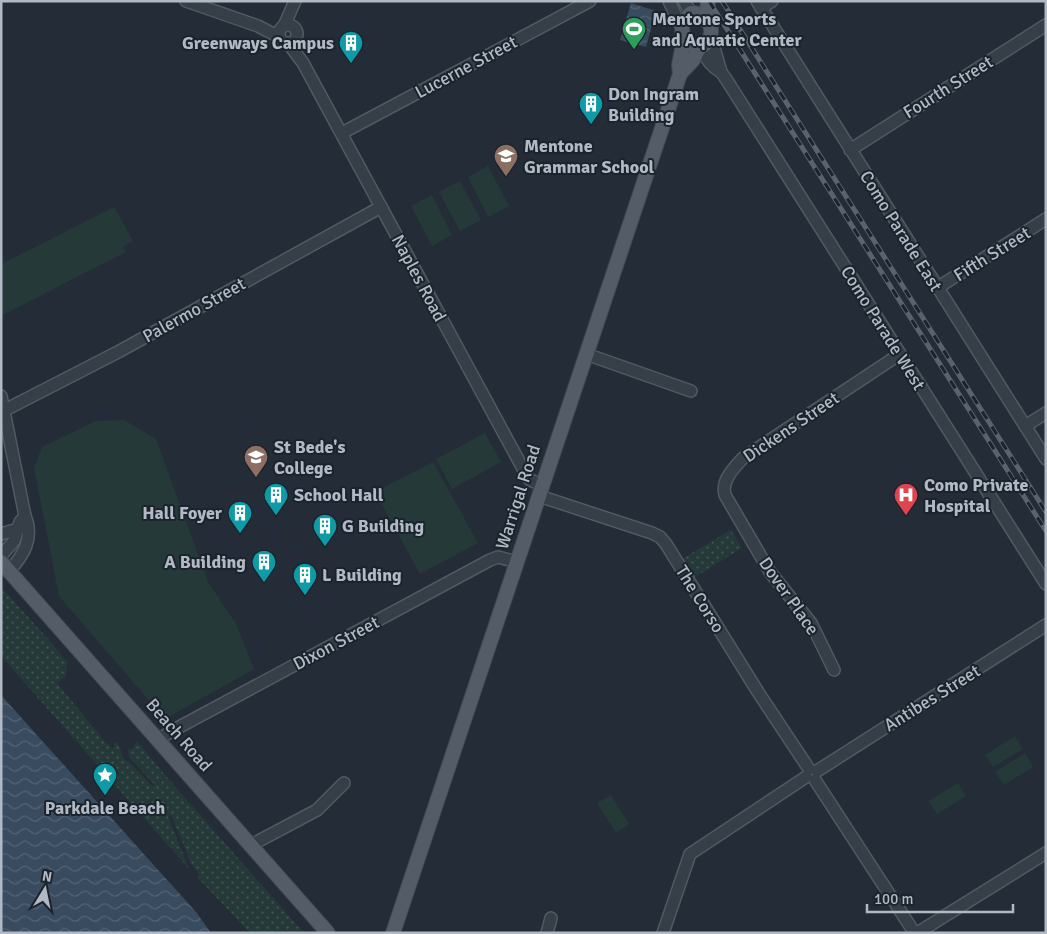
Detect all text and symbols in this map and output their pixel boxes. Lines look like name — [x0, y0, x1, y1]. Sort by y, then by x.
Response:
place label: Mentone Sports and Aquatic Center — [652, 8, 803, 51]
sports icon: Mentone Sports and Aquatic Center — [621, 16, 647, 50]
building icon: Greenways Campus — [338, 30, 364, 64]
street label: Lucerne Street — [411, 31, 521, 103]
place label: Greenways Campus — [182, 32, 334, 54]
street label: Fourth Street — [899, 51, 997, 123]
place label: Don Ingram Building — [608, 83, 699, 126]
building icon: Don Ingram Building — [578, 91, 604, 125]
place label: Mentone Grammar School — [524, 135, 655, 178]
school or university icon: Mentone Grammar School — [493, 143, 519, 177]
street label: Como Parade East — [855, 167, 947, 295]
street label: Fifth Street — [949, 222, 1035, 286]
street label: Naples Road — [387, 231, 451, 325]
street label: Como Parade West — [836, 262, 930, 394]
street label: Palermo Street — [139, 273, 249, 347]
street label: Dickens Street — [739, 387, 843, 467]
place label: St Bede's College — [274, 436, 346, 479]
street label: Warrigal Road — [491, 442, 545, 552]
school or university icon: St Bede's College — [243, 444, 269, 478]
place label: Como Private Hospital — [924, 474, 1029, 517]
building icon: School Hall — [263, 482, 289, 516]
hospital icon: Como Private Hospital — [893, 482, 919, 516]
place label: School Hall — [294, 484, 384, 506]
building icon: Hall Foyer — [227, 500, 253, 534]
place label: Hall Foyer — [142, 502, 223, 524]
building icon: G Building — [312, 513, 338, 547]
place label: G Building — [342, 515, 424, 537]
building icon: A Building — [251, 549, 277, 583]
place label: A Building — [164, 551, 246, 573]
street label: Dover Place — [754, 553, 824, 639]
street label: The Corso — [671, 561, 729, 637]
building icon: L Building — [292, 562, 318, 596]
place label: L Building — [322, 564, 402, 586]
street label: Dixon Street — [289, 611, 383, 675]
street label: Antibes Street — [880, 660, 984, 736]
street label: Beach Road — [141, 694, 217, 776]
place icon: Parkdale Beach — [92, 762, 118, 796]
place label: Parkdale Beach — [45, 797, 166, 819]
north arrow — [20, 864, 70, 914]
text: N — [41, 867, 53, 886]
scale bar — [867, 882, 1013, 914]
text: 100 m — [874, 890, 914, 908]

